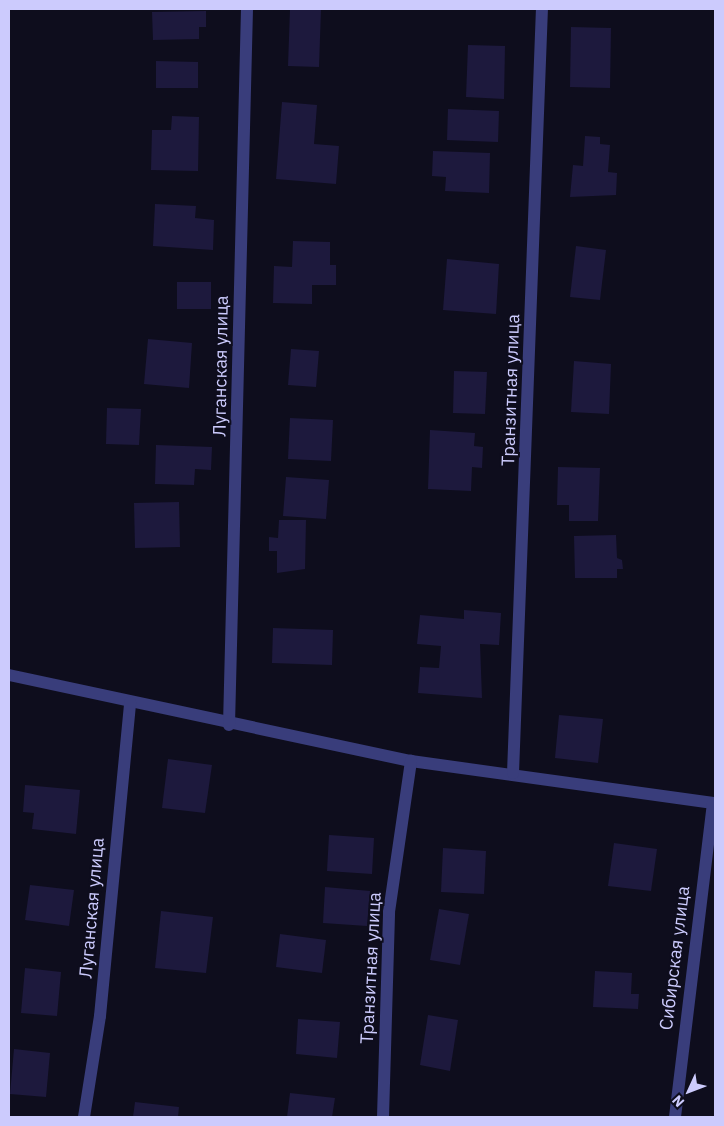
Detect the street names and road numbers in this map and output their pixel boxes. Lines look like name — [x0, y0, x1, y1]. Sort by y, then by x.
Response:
street label: Луганская улица — [209, 295, 233, 437]
street label: Транзитная улица — [498, 314, 524, 466]
street label: Луганская улица — [75, 837, 109, 979]
street label: Сибирская улица — [655, 885, 695, 1031]
street label: Транзитная улица — [356, 891, 386, 1045]

